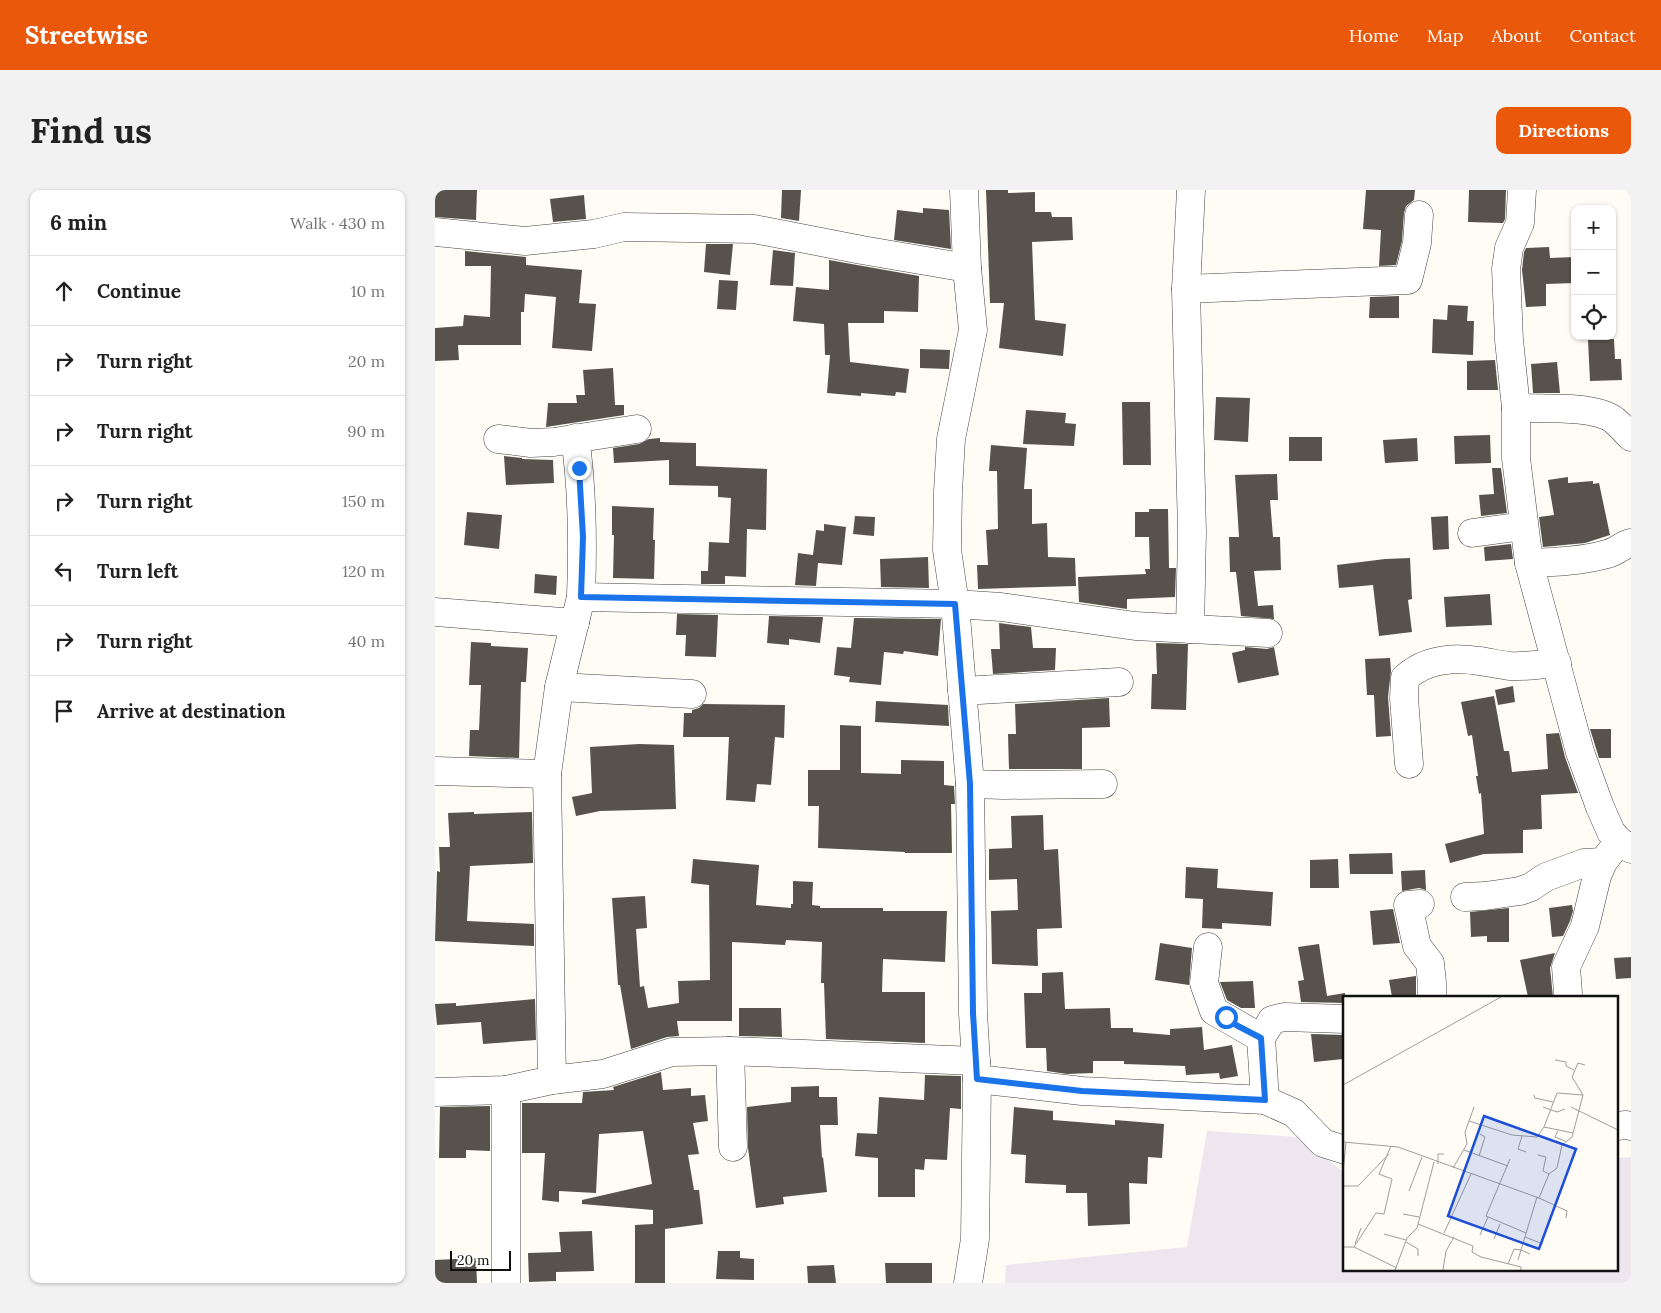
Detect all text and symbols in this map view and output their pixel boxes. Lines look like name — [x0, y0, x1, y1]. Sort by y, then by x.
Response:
text: Streetwise — [25, 20, 148, 51]
text: Home — [1349, 24, 1399, 47]
text: Map — [1427, 24, 1463, 47]
text: About — [1491, 24, 1541, 47]
text: Contact — [1569, 24, 1636, 47]
button: Directions — [1496, 107, 1631, 154]
text: Find us — [30, 108, 152, 153]
map controls — [1571, 205, 1616, 340]
button: + — [1571, 205, 1616, 250]
text: 6 min — [50, 209, 107, 236]
text: Walk · 430 m — [290, 213, 385, 233]
button: − — [1571, 250, 1616, 295]
icon: ahead — [50, 277, 78, 305]
text: Continue — [97, 279, 181, 303]
text: 10 m — [351, 281, 385, 301]
button: locate — [1571, 295, 1616, 340]
icon: right — [50, 347, 78, 375]
text: Turn right — [97, 349, 193, 373]
text: 20 m — [348, 351, 385, 371]
icon: right — [50, 417, 78, 445]
text: Turn right — [97, 419, 193, 443]
text: 90 m — [347, 421, 385, 441]
route end — [568, 457, 591, 480]
icon: right — [50, 487, 78, 515]
text: Turn right — [97, 489, 193, 513]
text: 150 m — [342, 491, 385, 511]
icon: left — [50, 557, 78, 585]
text: Turn left — [97, 559, 178, 583]
text: 120 m — [342, 561, 385, 581]
icon: right — [50, 627, 78, 655]
text: Turn right — [97, 629, 193, 653]
text: 40 m — [348, 631, 385, 651]
icon: arrive — [50, 697, 78, 725]
text: Arrive at destination — [97, 699, 286, 723]
inset map — [1343, 996, 1619, 1270]
route start — [1215, 1006, 1238, 1029]
scale bar — [450, 1248, 511, 1271]
text: 20 m — [457, 1251, 489, 1269]

